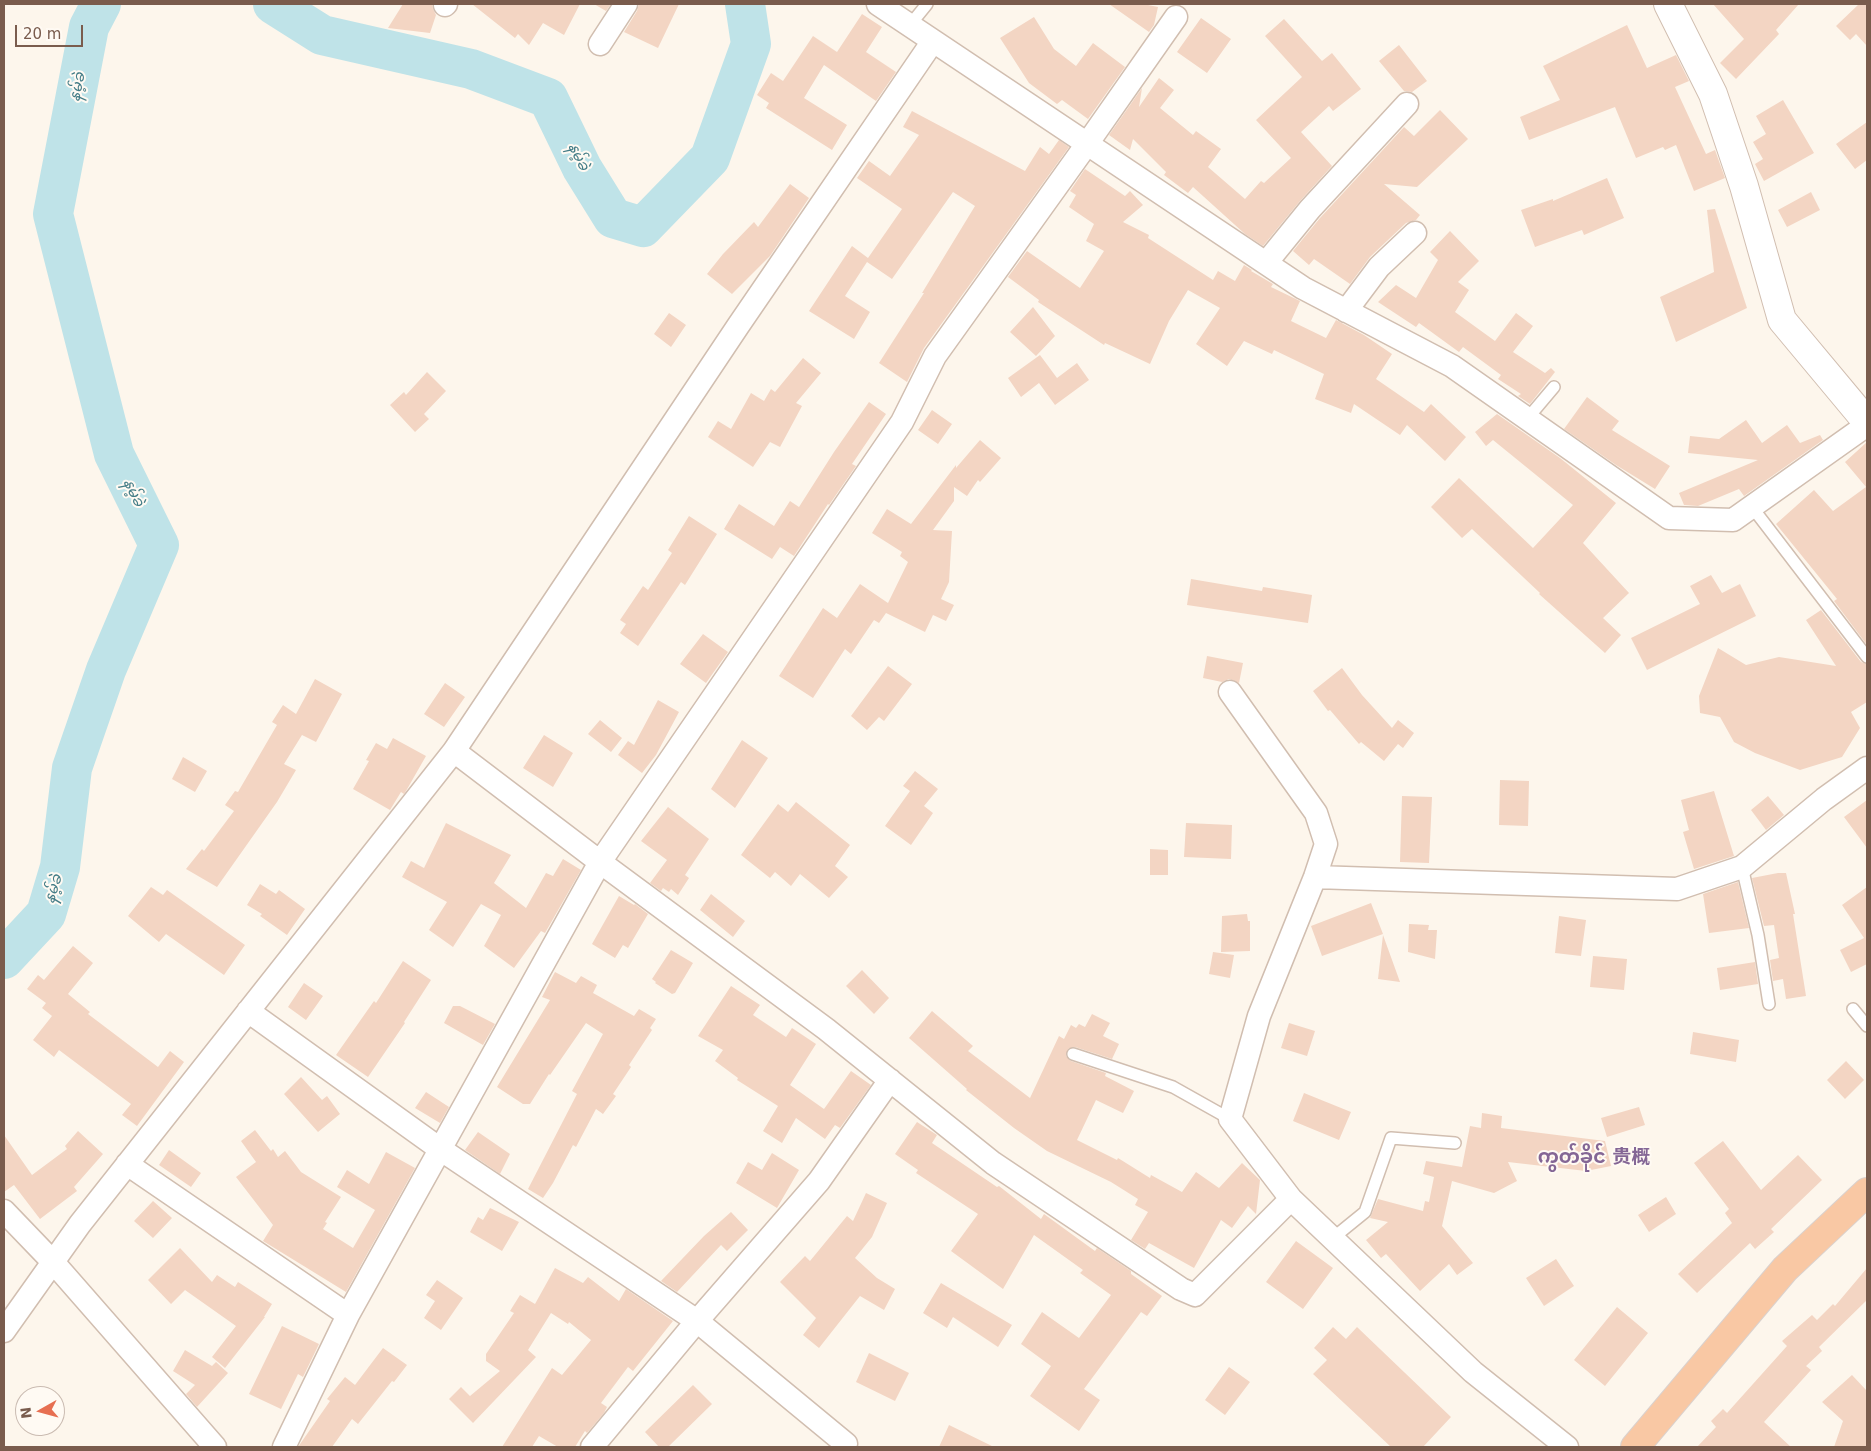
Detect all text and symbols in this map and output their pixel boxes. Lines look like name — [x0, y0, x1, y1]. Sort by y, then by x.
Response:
scale bar — [18, 15, 85, 47]
text: 20 m — [23, 25, 61, 43]
water label: နမ့်ခဲ — [66, 71, 90, 103]
water label: နမ့်ခဲ — [563, 140, 593, 174]
water label: နမ့်ခဲ — [119, 476, 147, 510]
water label: နမ့်ခဲ — [41, 873, 67, 905]
district label: ကွတ်ခိုင် 贵概 — [1538, 1147, 1650, 1169]
north arrow — [15, 1386, 65, 1436]
text: N — [17, 1406, 35, 1419]

